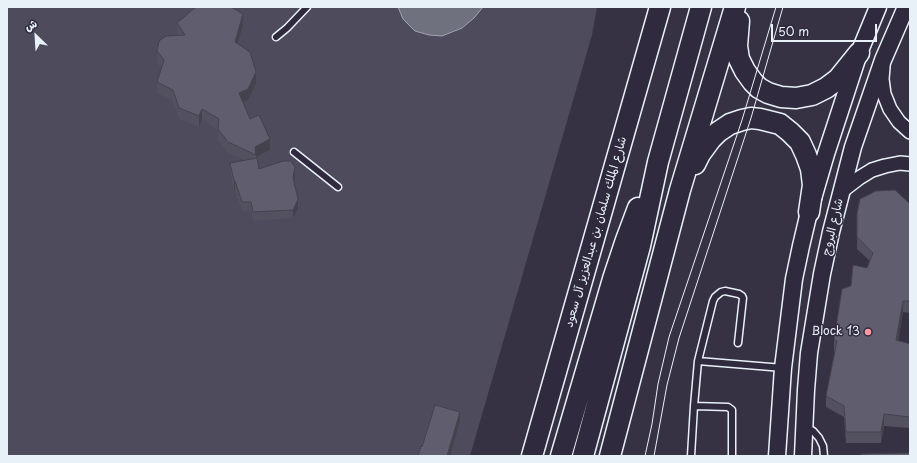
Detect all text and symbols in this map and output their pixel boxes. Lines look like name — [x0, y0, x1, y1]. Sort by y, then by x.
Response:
text: ش — [22, 14, 40, 35]
north arrow — [16, 16, 56, 56]
scale bar — [773, 16, 879, 42]
text: 50 m — [778, 22, 809, 40]
street label: شارع الملك سلمان بن عبدالعزيز آل سعود — [562, 135, 630, 329]
street label: شارع البروج — [819, 197, 847, 257]
place label: Block 13 — [811, 325, 860, 339]
marker: Block 13 — [863, 327, 873, 337]

